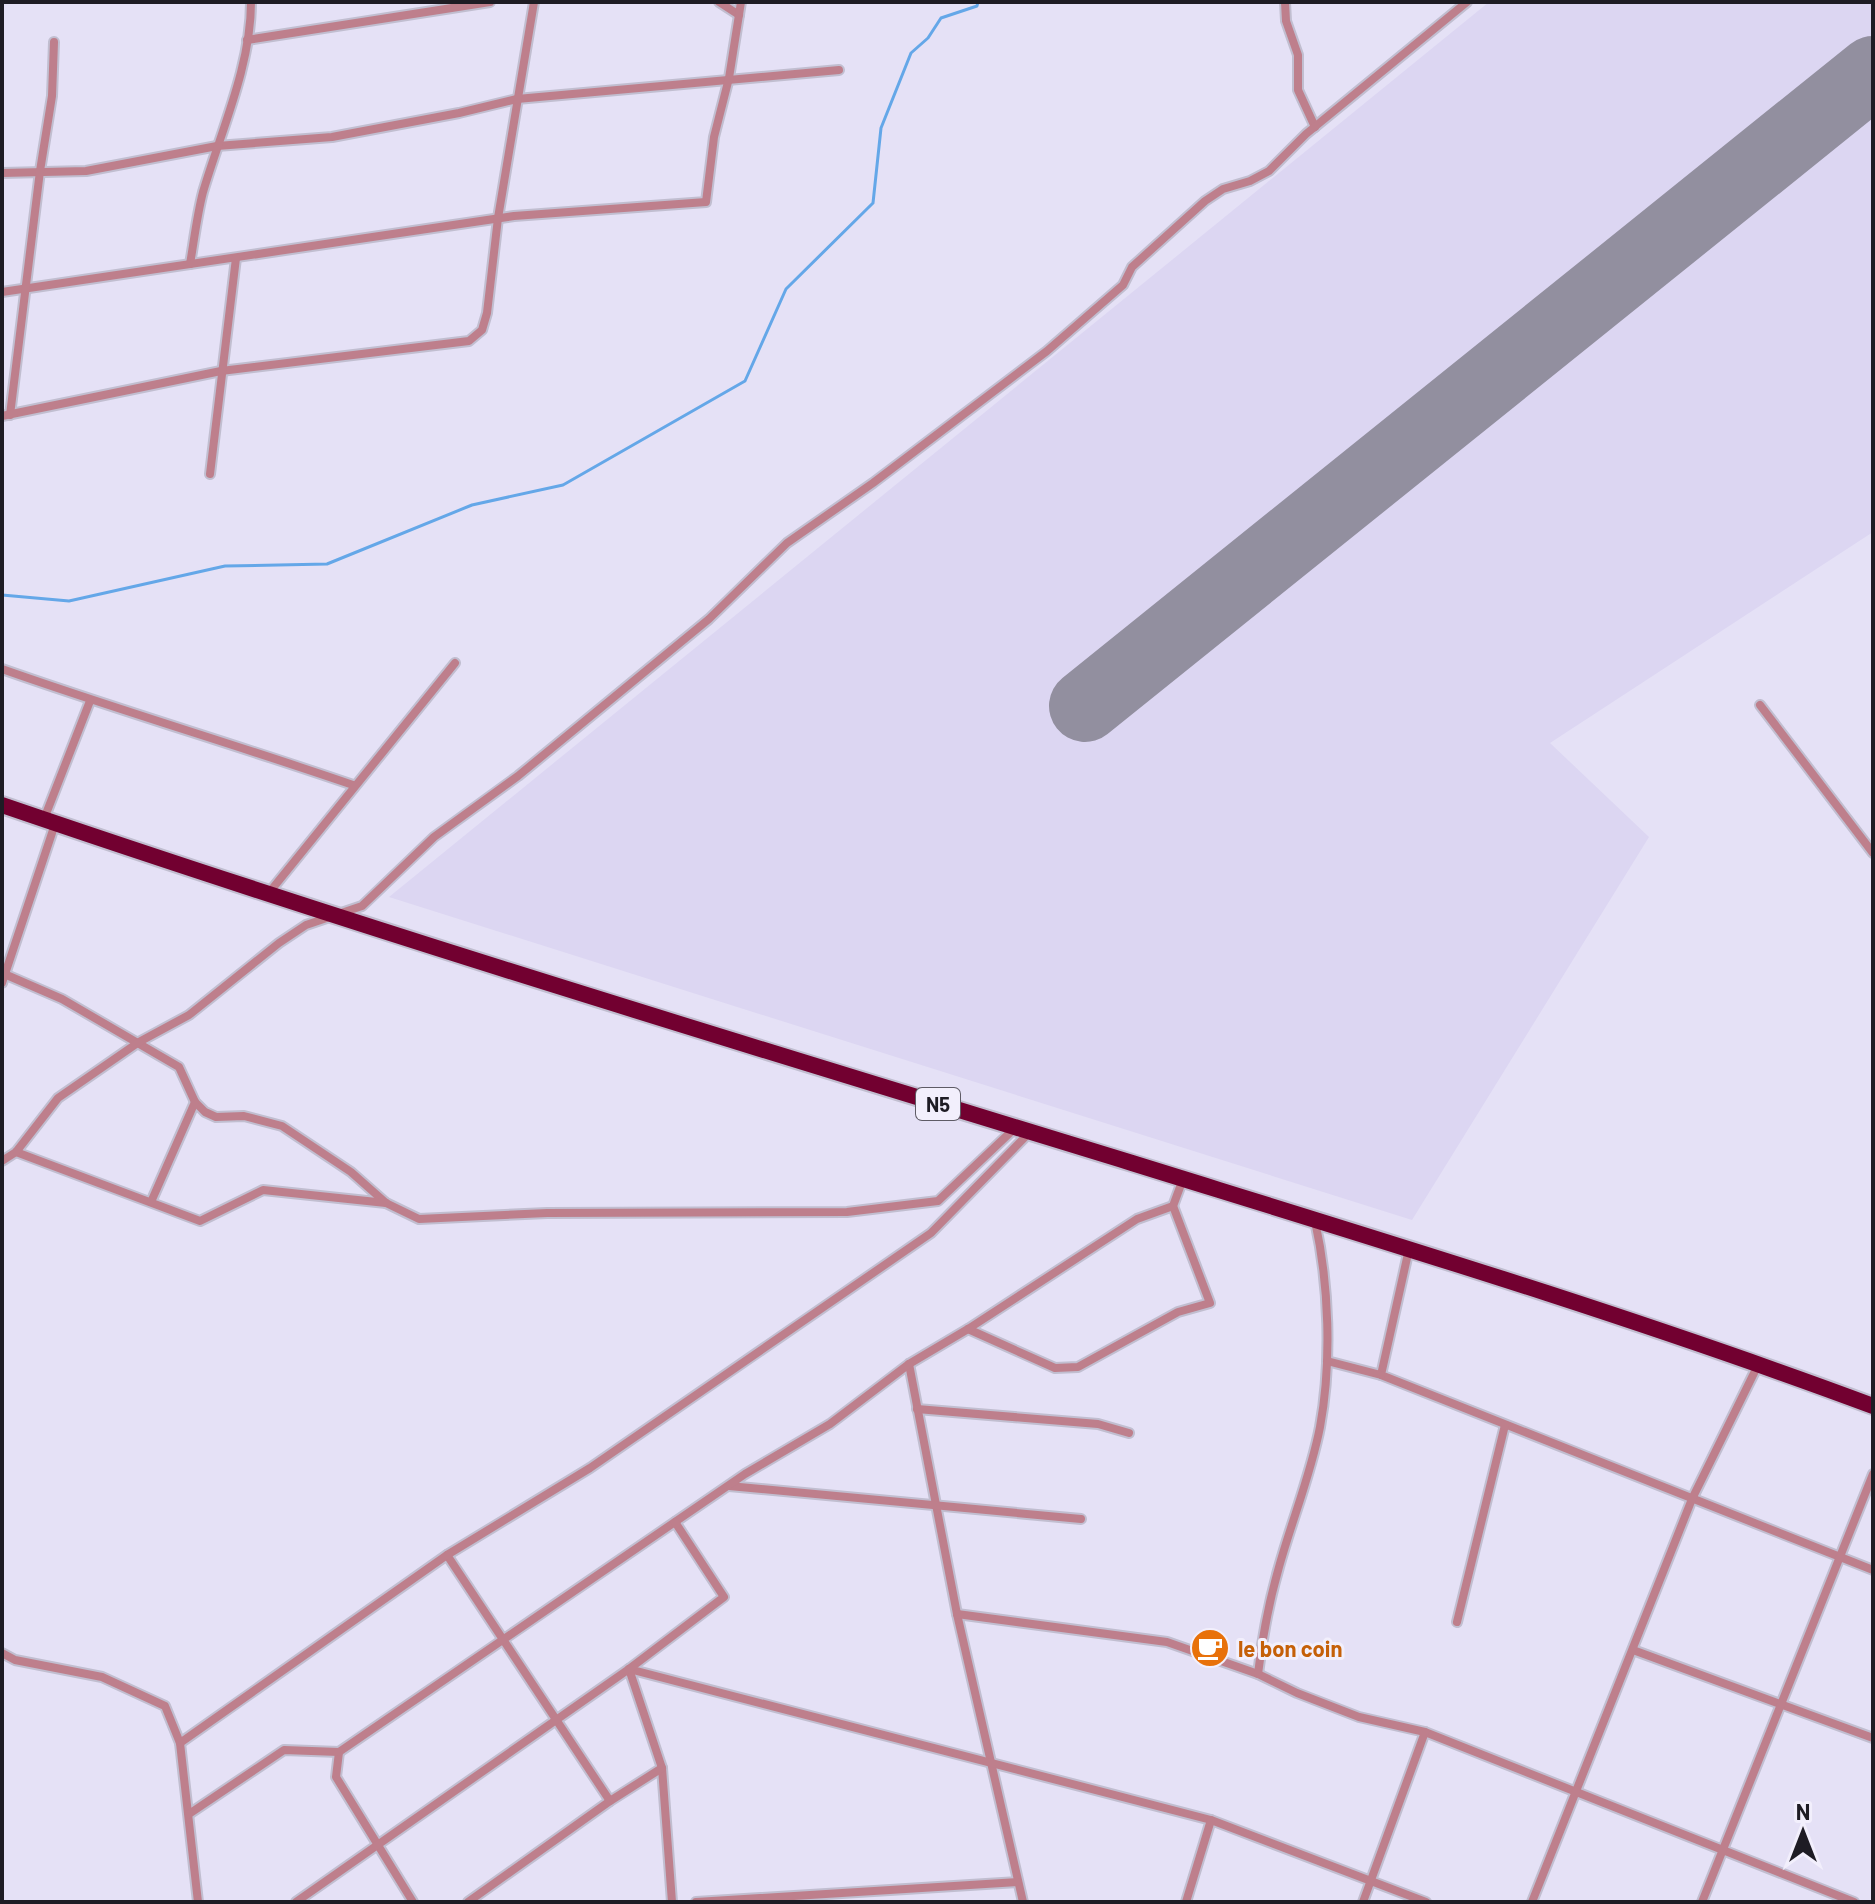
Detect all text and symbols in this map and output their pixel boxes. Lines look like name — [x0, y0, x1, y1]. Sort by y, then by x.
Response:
road number: N5 — [916, 1088, 960, 1120]
cafe icon: le bon coin — [1189, 1627, 1231, 1669]
place label: le bon coin — [1238, 1635, 1342, 1661]
north arrow — [1763, 1792, 1843, 1872]
text: N — [1796, 1798, 1810, 1824]

